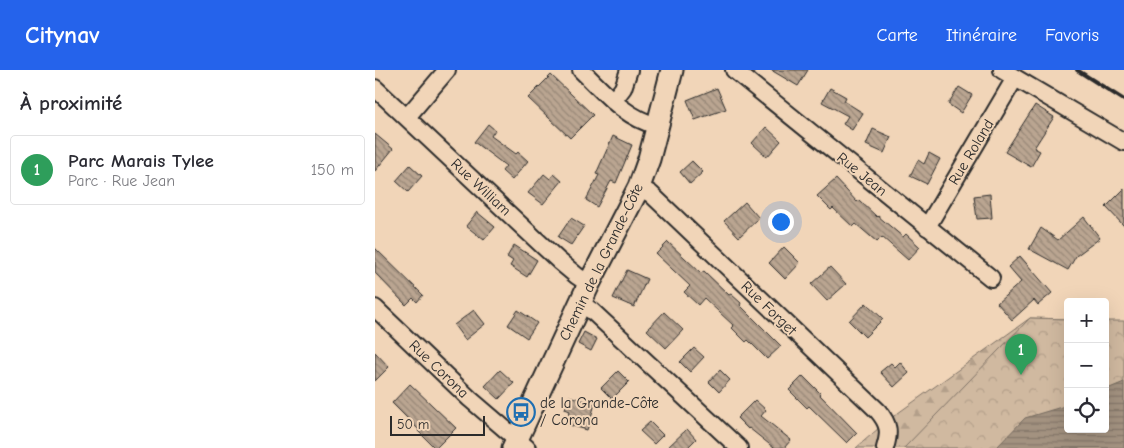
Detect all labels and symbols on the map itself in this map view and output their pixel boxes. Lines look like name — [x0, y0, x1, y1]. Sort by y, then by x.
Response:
street label: Rue Roland — [944, 116, 998, 188]
street label: Rue Jean — [833, 148, 891, 200]
street label: Rue William — [447, 155, 515, 219]
street label: Chemin de la Grande-Côte — [555, 180, 647, 344]
your location — [768, 209, 794, 235]
street label: Rue Forget — [738, 277, 801, 339]
pin: 1 — [1005, 334, 1037, 375]
street label: Rue Corona — [405, 336, 473, 402]
place label: de la Grande-Côte / Corona — [540, 394, 659, 429]
bus stop icon: de la Grande-Côte / Corona — [506, 397, 536, 427]
scale bar — [390, 413, 485, 436]

